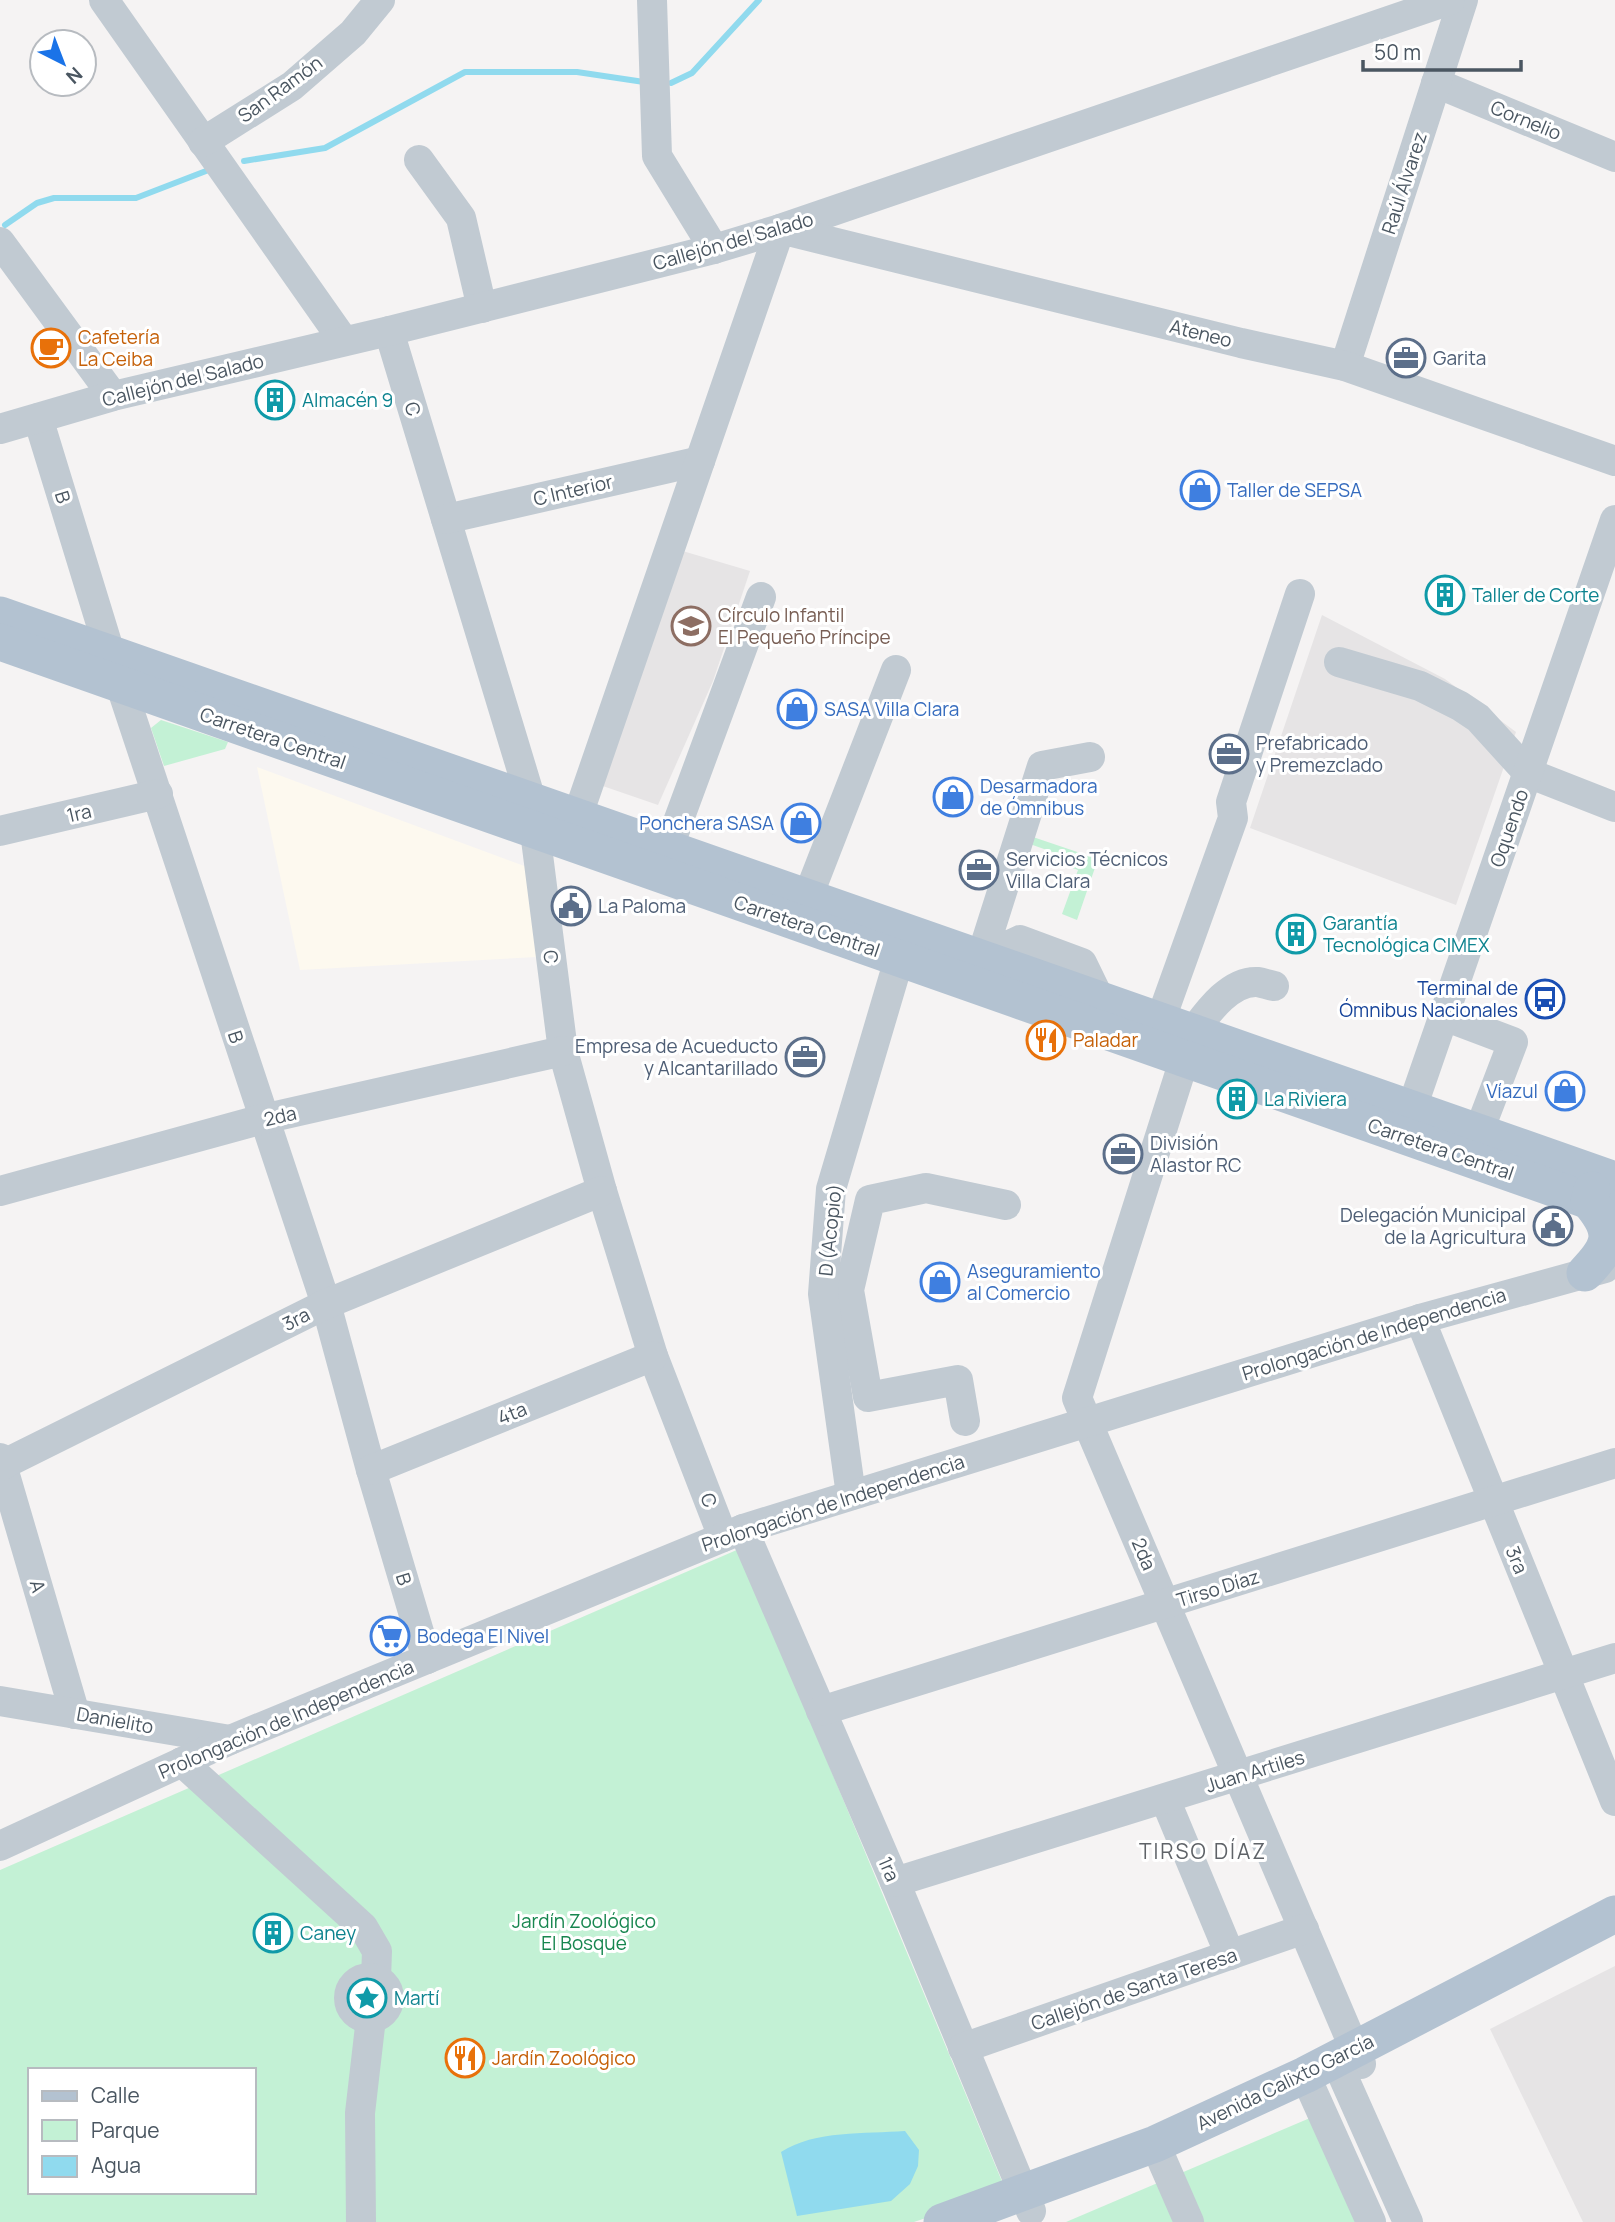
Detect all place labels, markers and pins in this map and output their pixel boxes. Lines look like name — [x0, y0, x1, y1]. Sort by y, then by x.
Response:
place label: Cafetería La Ceiba — [78, 324, 160, 372]
cafe icon: Cafetería La Ceiba — [30, 327, 72, 369]
office icon: Garita — [1385, 337, 1427, 379]
place label: Garita — [1433, 345, 1486, 371]
building icon: Almacén 9 — [254, 379, 296, 421]
place label: Almacén 9 — [302, 387, 393, 413]
shop icon: Taller de SEPSA — [1179, 469, 1221, 511]
place label: Taller de SEPSA — [1227, 477, 1362, 503]
building icon: Taller de Corte — [1424, 574, 1466, 616]
place label: Taller de Corte — [1472, 582, 1599, 608]
place label: Círculo Infantil El Pequeño Príncipe — [718, 602, 891, 650]
school or university icon: Círculo Infantil El Pequeño Príncipe — [670, 605, 712, 647]
shop icon: SASA Villa Clara — [776, 688, 818, 730]
place label: SASA Villa Clara — [824, 696, 959, 722]
place label: Prefabricado y Premezclado — [1256, 730, 1383, 778]
office icon: Prefabricado y Premezclado — [1208, 733, 1250, 775]
place label: Desarmadora de Ómnibus — [980, 773, 1097, 821]
shop icon: Desarmadora de Ómnibus — [932, 776, 974, 818]
shop icon: Ponchera SASA — [780, 802, 822, 844]
place label: Ponchera SASA — [639, 810, 774, 836]
place label: Servicios Técnicos Villa Clara — [1006, 846, 1168, 894]
office icon: Servicios Técnicos Villa Clara — [958, 849, 1000, 891]
public building icon: La Paloma — [550, 885, 592, 927]
place label: La Paloma — [598, 893, 686, 919]
place label: Garantía Tecnológica CIMEX — [1323, 910, 1490, 958]
building icon: Garantía Tecnológica CIMEX — [1275, 913, 1317, 955]
place label: Terminal de Ómnibus Nacionales — [1339, 975, 1518, 1023]
bus stop icon: Terminal de Ómnibus Nacionales — [1524, 978, 1566, 1020]
restaurant icon: Paladar — [1025, 1019, 1067, 1061]
place label: Paladar — [1073, 1027, 1138, 1053]
place label: Empresa de Acueducto y Alcantarillado — [575, 1033, 778, 1081]
office icon: Empresa de Acueducto y Alcantarillado — [784, 1036, 826, 1078]
shop icon: Víazul — [1544, 1070, 1586, 1112]
building icon: La Riviera — [1216, 1078, 1258, 1120]
place label: Víazul — [1486, 1078, 1538, 1104]
place label: La Riviera — [1264, 1086, 1347, 1112]
place label: División Alastor RC — [1150, 1130, 1242, 1178]
office icon: División Alastor RC — [1102, 1133, 1144, 1175]
place label: Delegación Municipal de la Agricultura — [1340, 1202, 1526, 1250]
public building icon: Delegación Municipal de la Agricultura — [1532, 1205, 1574, 1247]
place label: Aseguramiento al Comercio — [967, 1258, 1101, 1306]
shop icon: Aseguramiento al Comercio — [919, 1261, 961, 1303]
supermarket icon: Bodega El Nivel — [369, 1615, 411, 1657]
place label: Bodega El Nivel — [417, 1623, 549, 1649]
building icon: Caney — [252, 1912, 294, 1954]
place label: Caney — [300, 1920, 356, 1946]
place icon: Martí — [346, 1977, 388, 2019]
place label: Martí — [394, 1985, 439, 2011]
restaurant icon: Jardín Zoológico — [444, 2037, 486, 2079]
place label: Jardín Zoológico — [492, 2045, 636, 2071]

